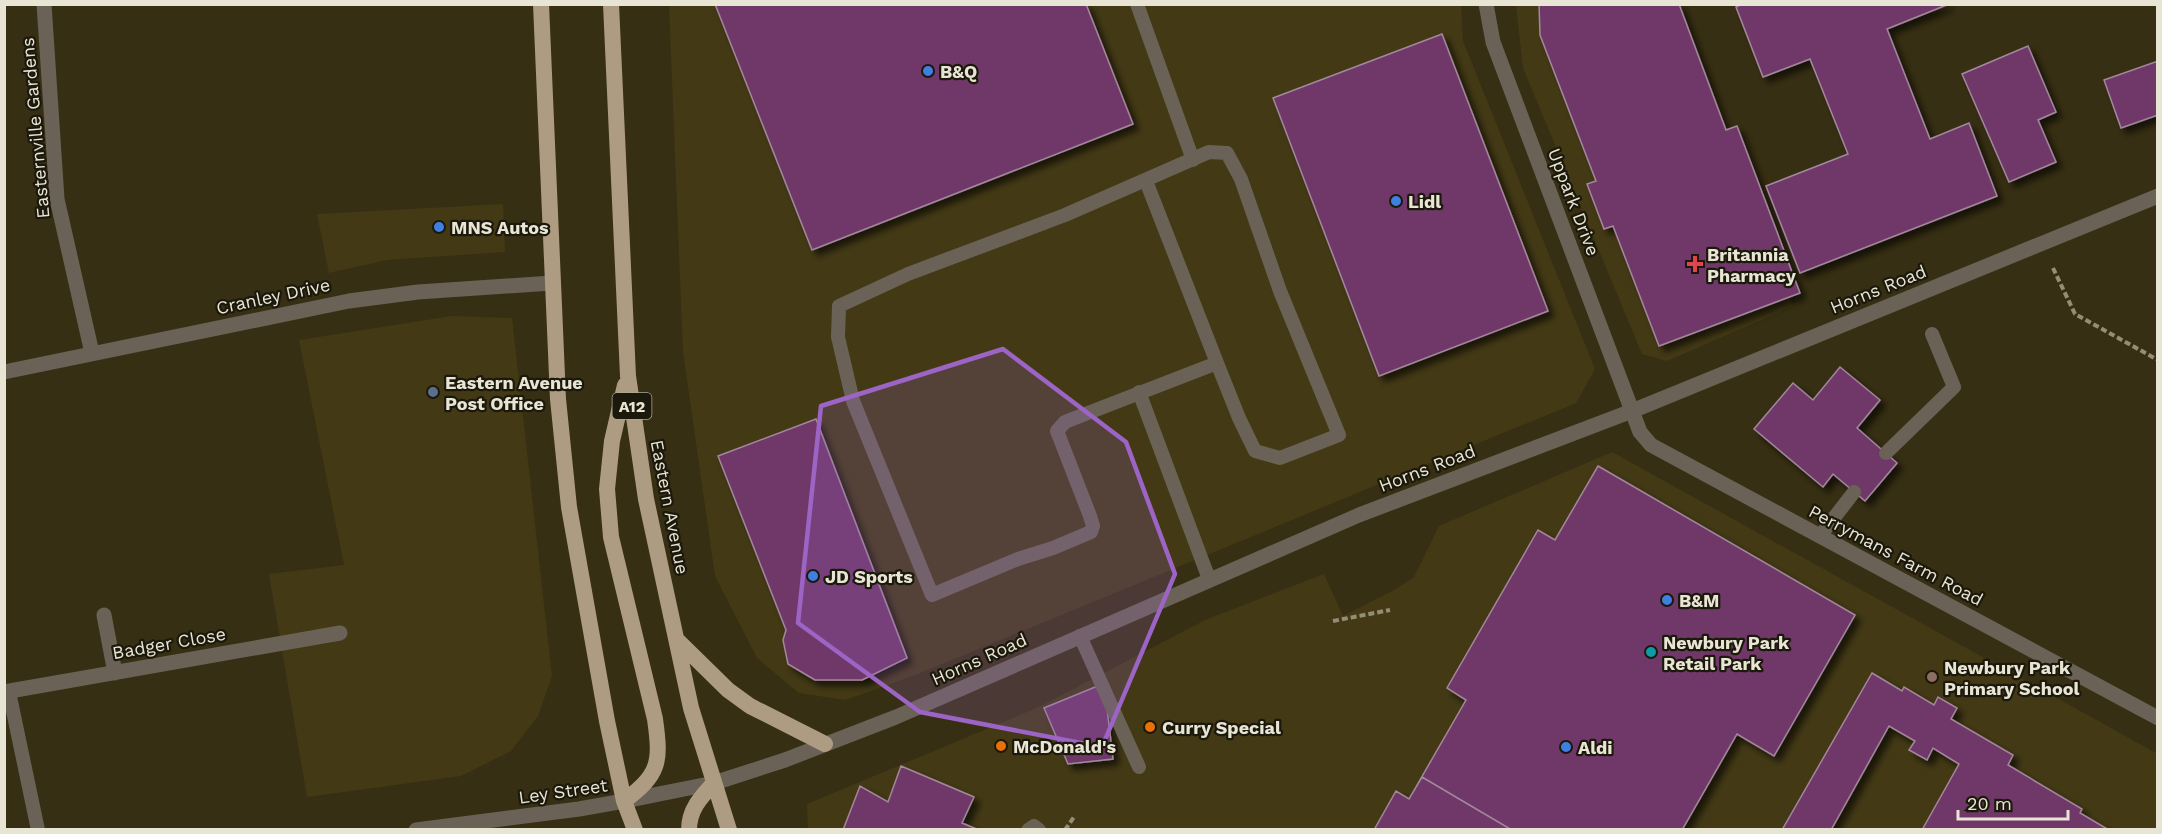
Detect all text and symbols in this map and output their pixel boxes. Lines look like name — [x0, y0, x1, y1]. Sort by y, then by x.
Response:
street label: Easternville Gardens — [17, 37, 53, 219]
place label: B&Q — [940, 61, 977, 82]
marker: B&Q — [921, 64, 935, 78]
street label: Uppark Drive — [1544, 145, 1604, 259]
place label: Lidl — [1408, 191, 1441, 212]
marker: Lidl — [1389, 194, 1403, 208]
place label: MNS Autos — [451, 217, 549, 238]
marker: MNS Autos — [432, 220, 446, 234]
place label: Britannia Pharmacy — [1707, 244, 1797, 286]
marker: Britannia Pharmacy — [1688, 257, 1702, 271]
street label: Horns Road — [1827, 260, 1929, 318]
street label: Cranley Drive — [214, 274, 332, 318]
place label: Eastern Avenue Post Office — [445, 372, 583, 414]
marker: Eastern Avenue Post Office — [426, 385, 440, 399]
road number: A12 — [612, 393, 652, 419]
street label: Eastern Avenue — [647, 438, 693, 576]
street label: Horns Road — [1376, 440, 1478, 496]
street label: Perrymans Farm Road — [1805, 500, 1987, 610]
place label: JD Sports — [825, 566, 913, 587]
marker: JD Sports — [806, 569, 820, 583]
place label: B&M — [1679, 590, 1719, 611]
marker: B&M — [1660, 593, 1674, 607]
street label: Badger Close — [111, 623, 227, 663]
street label: Horns Road — [928, 629, 1030, 689]
place label: Newbury Park Retail Park — [1663, 632, 1790, 674]
marker: Newbury Park Retail Park — [1644, 645, 1658, 659]
place label: Newbury Park Primary School — [1944, 657, 2080, 699]
marker: Newbury Park Primary School — [1925, 670, 1939, 684]
place label: Curry Special — [1162, 717, 1281, 738]
marker: Curry Special — [1143, 720, 1157, 734]
place label: McDonald's — [1013, 736, 1116, 757]
place label: Aldi — [1578, 737, 1613, 758]
marker: McDonald's — [994, 739, 1008, 753]
marker: Aldi — [1559, 740, 1573, 754]
street label: Ley Street — [517, 774, 609, 808]
scale bar — [1958, 783, 2068, 821]
text: 20 m — [1967, 793, 2012, 814]

